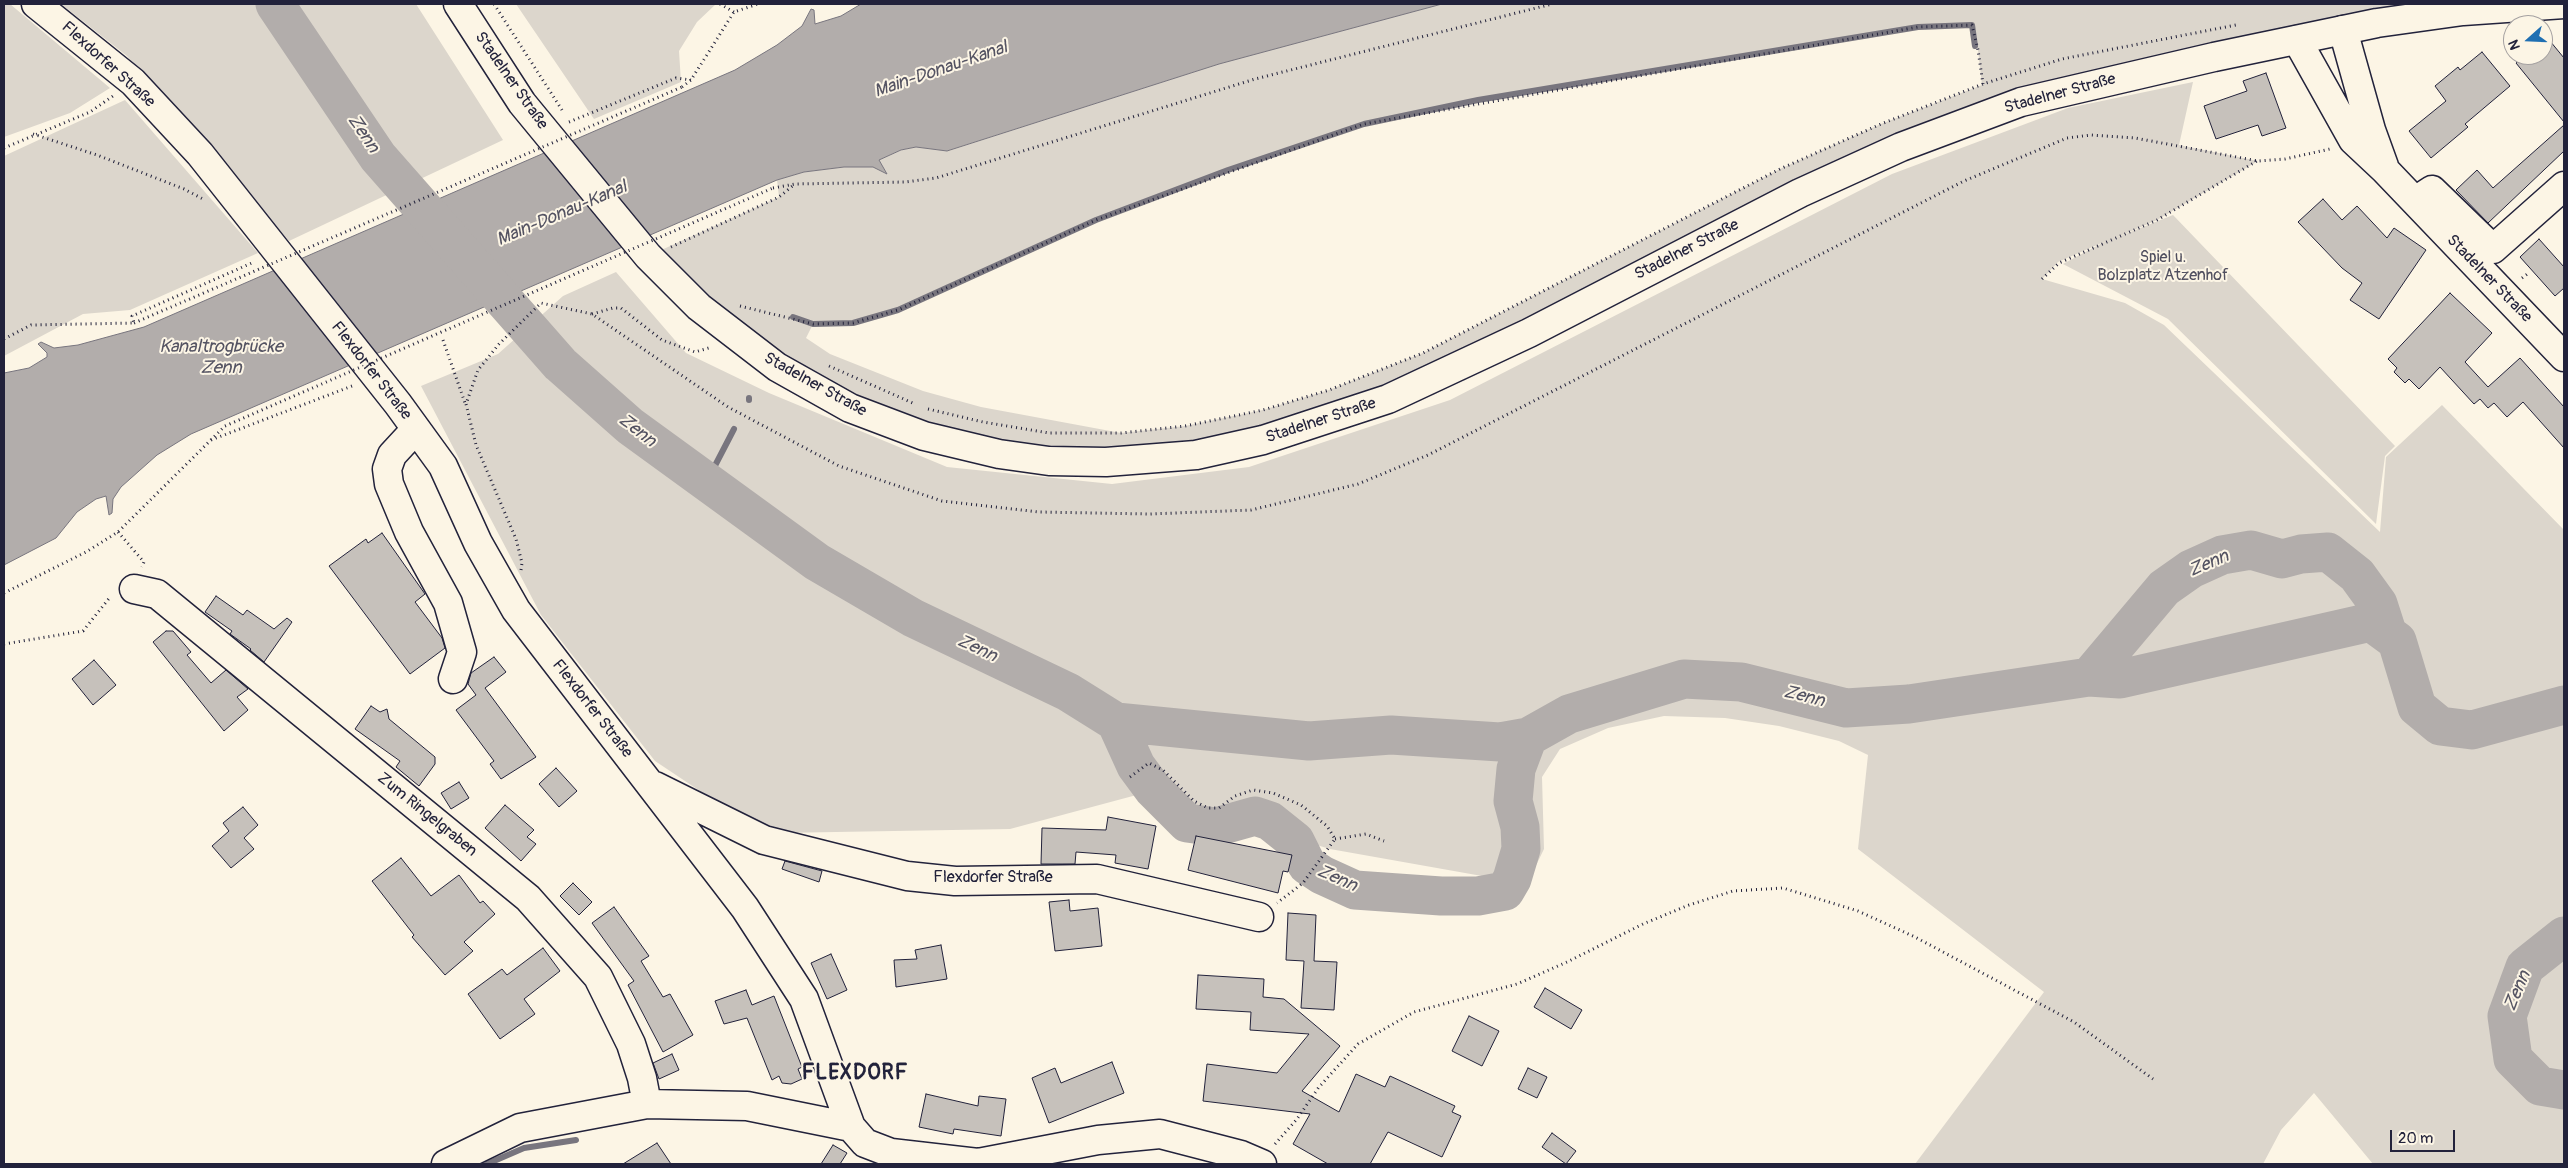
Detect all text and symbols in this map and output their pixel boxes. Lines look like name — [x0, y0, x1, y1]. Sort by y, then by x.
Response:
north arrow — [2503, 15, 2553, 65]
street label: Flexdorfer Straße — [57, 18, 159, 112]
street label: Stadelner Straße — [470, 29, 552, 133]
water label: Main-Donau-Kanal — [872, 37, 1010, 103]
text: N — [2505, 38, 2524, 52]
street label: Stadelner Straße — [2002, 70, 2118, 118]
water label: Zenn — [343, 111, 383, 157]
water label: Main-Donau-Kanal — [494, 177, 630, 251]
street label: Stadelner Straße — [1632, 215, 1742, 285]
street label: Stadelner Straße — [2442, 231, 2536, 327]
park label: Spiel u. Bolzplatz Atzenhof — [2098, 248, 2228, 286]
street label: Flexdorfer Straße — [327, 318, 415, 424]
water label: Kanaltrogbrücke Zenn — [159, 336, 283, 378]
street label: Stadelner Straße — [760, 349, 870, 421]
street label: Stadelner Straße — [1264, 394, 1378, 448]
water label: Zenn — [614, 410, 660, 452]
water label: Zenn — [2186, 546, 2232, 582]
water label: Zenn — [954, 631, 1000, 667]
street label: Flexdorfer Straße — [548, 656, 636, 762]
water label: Zenn — [1781, 682, 1827, 712]
street label: Zum Ringelgraben — [373, 769, 481, 861]
water label: Zenn — [1314, 861, 1360, 897]
street label: Flexdorfer Straße — [933, 868, 1053, 888]
water label: Zenn — [2500, 968, 2536, 1014]
district label: FLEXDORF — [801, 1061, 909, 1087]
scale bar — [2393, 1120, 2458, 1152]
text: 20 m — [2398, 1129, 2433, 1148]

